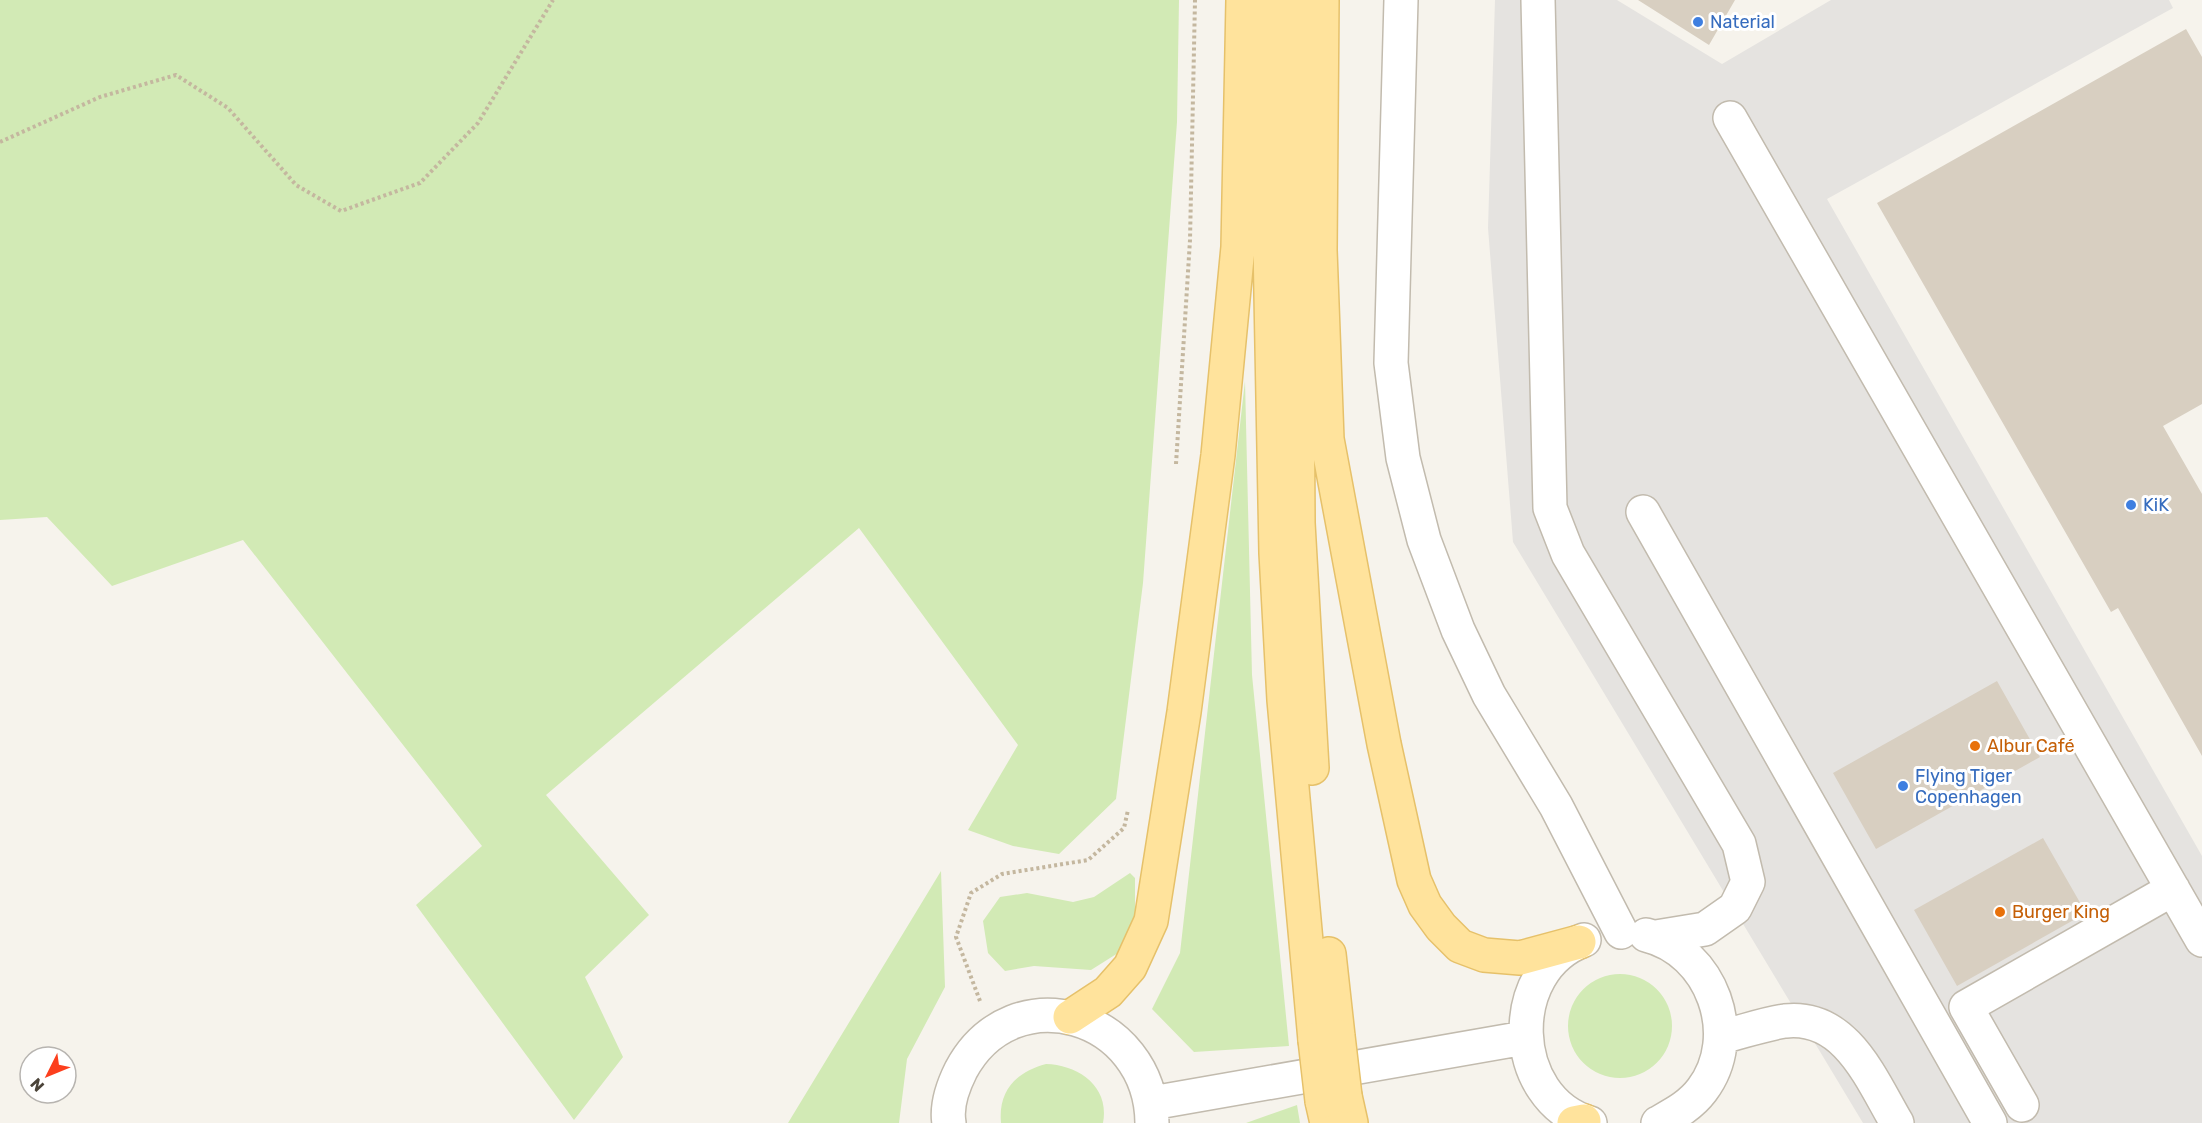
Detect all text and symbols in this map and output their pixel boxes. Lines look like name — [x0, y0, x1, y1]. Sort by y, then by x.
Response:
place label: Naterial — [1710, 11, 1775, 33]
marker: Naterial — [1691, 15, 1705, 29]
place label: KiK — [2143, 494, 2169, 516]
marker: KiK — [2124, 498, 2138, 512]
place label: Albur Café — [1987, 735, 2075, 757]
marker: Albur Café — [1968, 739, 1982, 753]
place label: Flying Tiger Copenhagen — [1915, 765, 2022, 808]
marker: Flying Tiger Copenhagen — [1896, 779, 1910, 793]
place label: Burger King — [2012, 901, 2110, 923]
marker: Burger King — [1993, 905, 2007, 919]
north arrow — [18, 1045, 78, 1105]
text: N — [27, 1074, 48, 1096]

